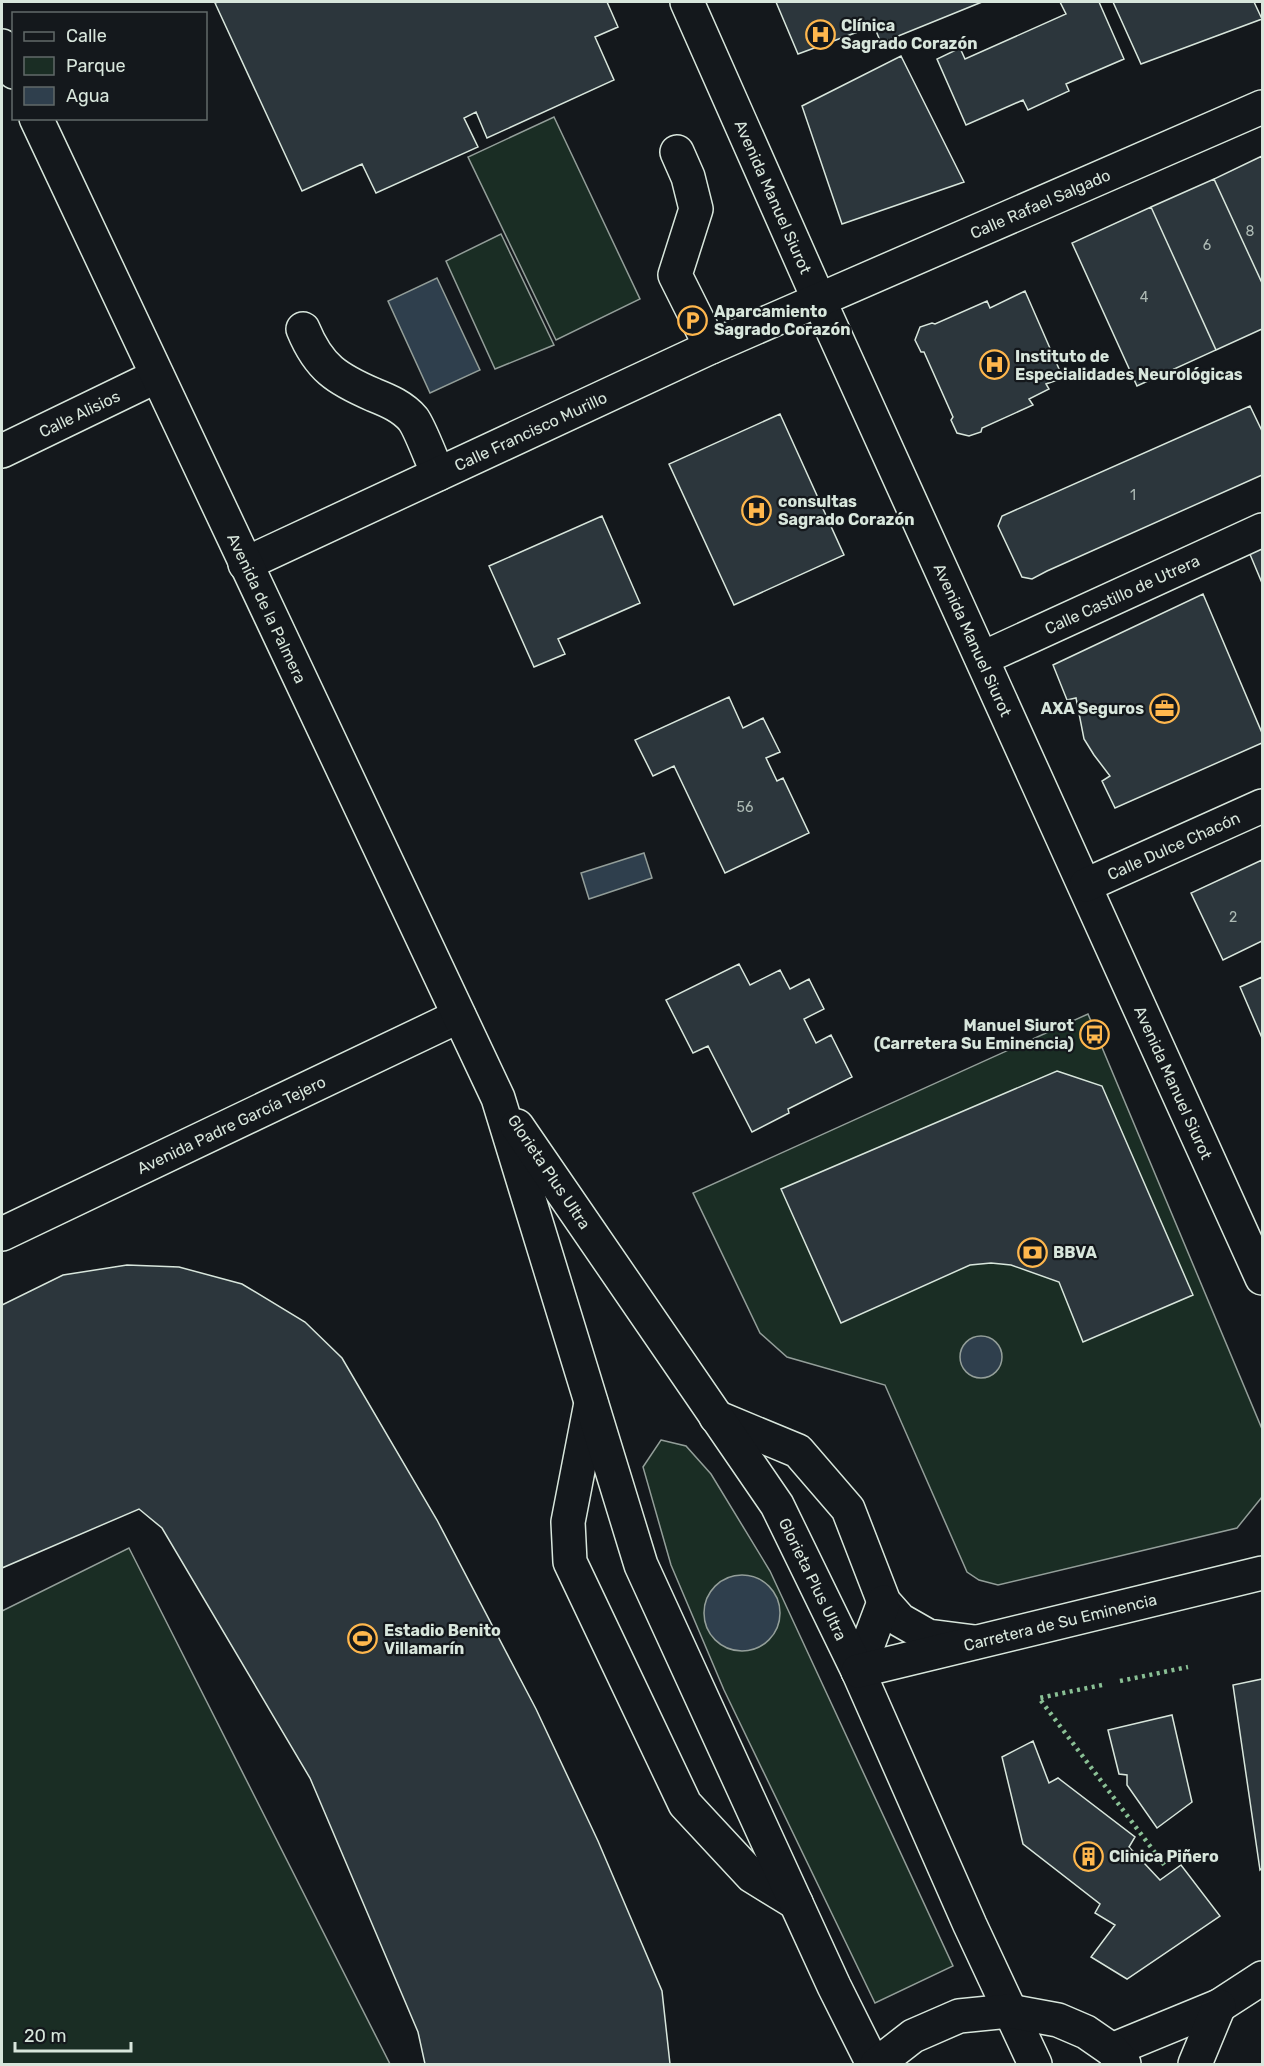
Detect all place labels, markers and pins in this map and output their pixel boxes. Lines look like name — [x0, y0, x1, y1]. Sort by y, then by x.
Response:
place label: Clínica Sagrado Corazón — [841, 16, 977, 53]
hospital icon: Clínica Sagrado Corazón — [804, 18, 836, 50]
place label: Aparcamiento Sagrado Corazón — [714, 302, 850, 339]
parking icon: Aparcamiento Sagrado Corazón — [677, 304, 709, 336]
place label: Instituto de Especialidades Neurológicas — [1015, 347, 1243, 384]
hospital icon: Instituto de Especialidades Neurológicas — [978, 349, 1010, 381]
place label: consultas Sagrado Corazón — [778, 492, 914, 529]
hospital icon: consultas Sagrado Corazón — [741, 494, 773, 526]
office icon: AXA Seguros — [1149, 692, 1181, 724]
place label: AXA Seguros — [1041, 699, 1144, 718]
place label: Manuel Siurot (Carretera Su Eminencia) — [874, 1016, 1075, 1053]
bus stop icon: Manuel Siurot (Carretera Su Eminencia) — [1079, 1018, 1111, 1050]
bank icon: BBVA — [1016, 1236, 1048, 1268]
place label: BBVA — [1053, 1243, 1097, 1262]
place label: Estadio Benito Villamarín — [384, 1621, 501, 1658]
sports icon: Estadio Benito Villamarín — [347, 1623, 379, 1655]
building icon: Clinica Piñero — [1072, 1840, 1104, 1872]
place label: Clinica Piñero — [1109, 1847, 1219, 1866]

